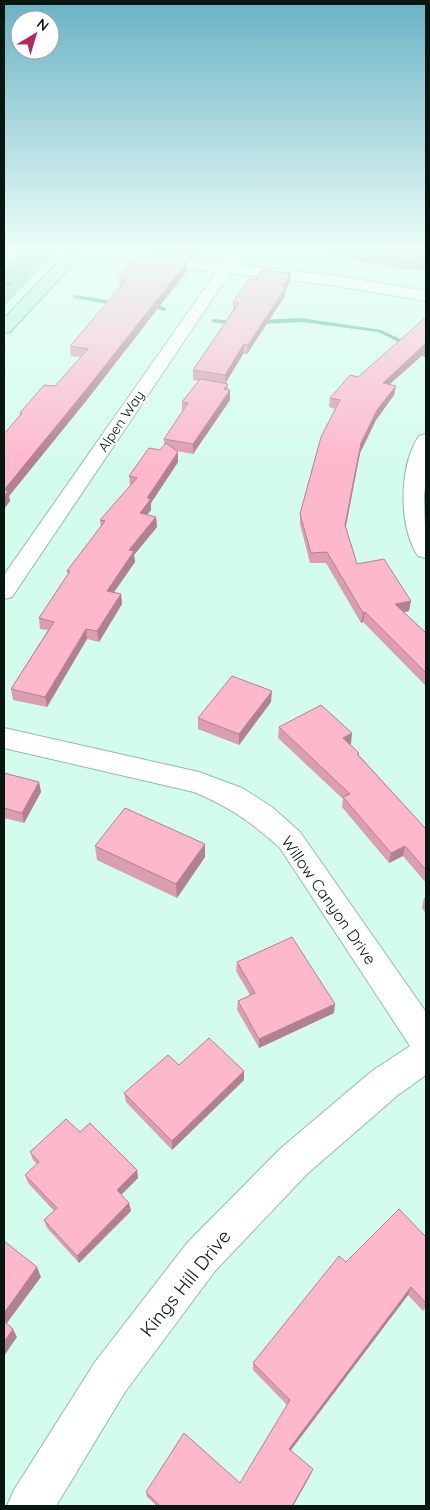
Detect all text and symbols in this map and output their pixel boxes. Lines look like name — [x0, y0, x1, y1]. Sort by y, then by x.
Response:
north arrow — [10, 10, 60, 60]
text: N — [33, 14, 53, 35]
street label: Alpen Way — [94, 387, 148, 455]
street label: Willow Canyon Drive — [277, 832, 381, 968]
street label: Kings Hill Drive — [134, 1225, 236, 1341]

